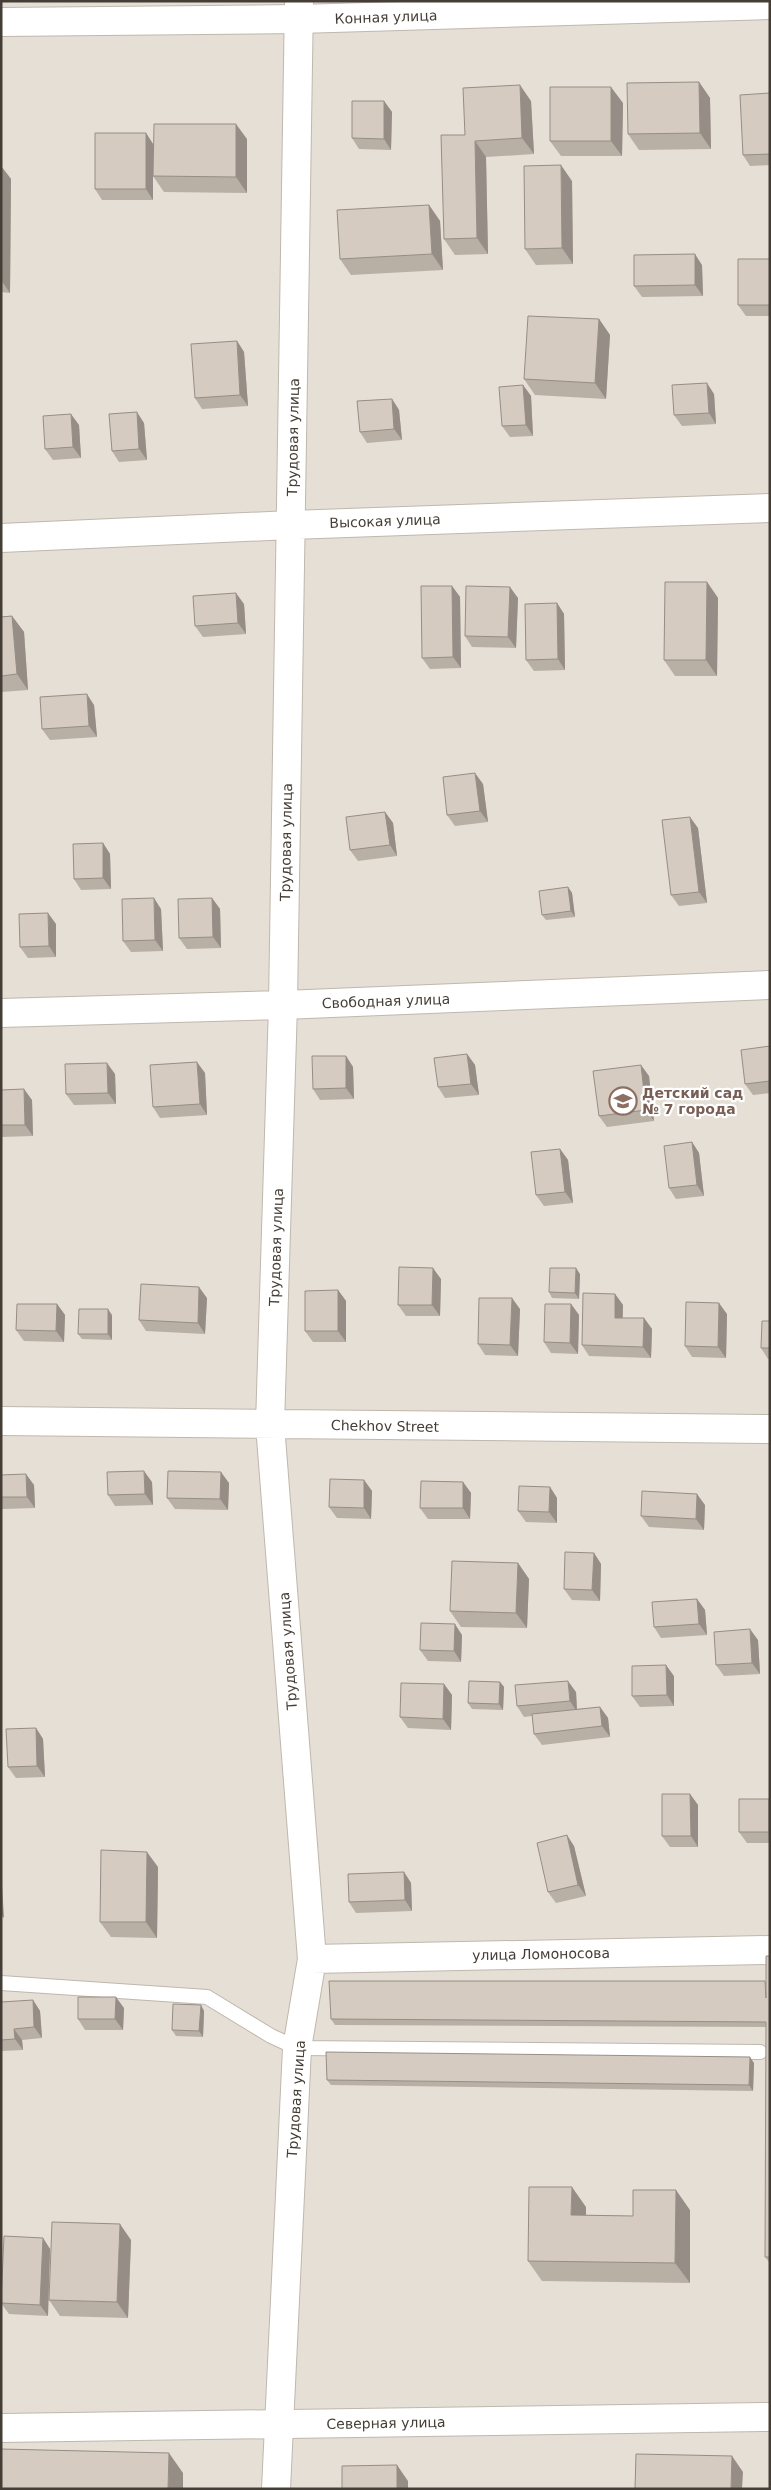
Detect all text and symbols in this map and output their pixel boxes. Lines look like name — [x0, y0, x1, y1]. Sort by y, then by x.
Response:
street label: Конная улица — [334, 7, 438, 27]
street label: Трудовая улица — [284, 378, 302, 497]
street label: Высокая улица — [329, 511, 441, 531]
street label: Трудовая улица — [277, 783, 295, 902]
street label: Свободная улица — [322, 991, 450, 1011]
place label: Детский сад № 7 города — [642, 1085, 743, 1117]
school or university icon: Детский сад № 7 города — [608, 1086, 638, 1116]
street label: Трудовая улица — [266, 1188, 286, 1307]
street label: Chekhov Street — [331, 1417, 440, 1435]
street label: Трудовая улица — [276, 1592, 300, 1711]
street label: улица Ломоносова — [472, 1945, 610, 1963]
street label: Трудовая улица — [284, 2040, 308, 2159]
street label: Северная улица — [326, 2414, 446, 2432]

